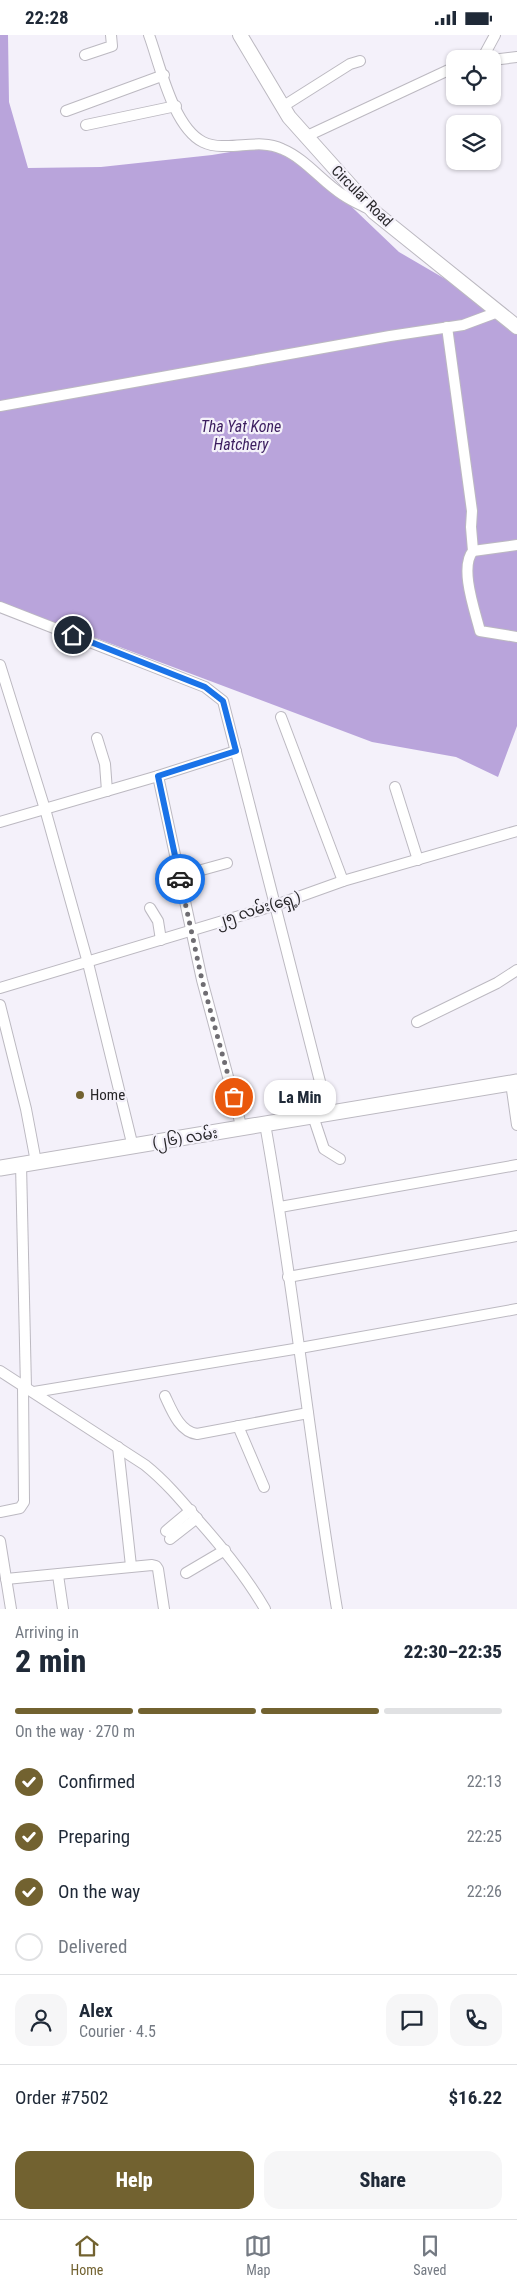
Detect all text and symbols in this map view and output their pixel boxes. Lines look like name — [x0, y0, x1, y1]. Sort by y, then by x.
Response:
text: 22:28 — [25, 6, 69, 29]
map controls — [446, 50, 501, 170]
button: locate — [446, 50, 501, 105]
button: layers — [446, 115, 501, 170]
street label: Circular Road — [328, 162, 396, 230]
water label: Tha Yat Kone Hatchery — [201, 417, 281, 454]
pin — [52, 614, 94, 656]
icon: home — [59, 621, 87, 649]
courier — [155, 854, 205, 904]
icon: car — [166, 865, 194, 893]
street label: ၂၅ လမ်း(ရှေ့) — [213, 887, 304, 933]
pin — [213, 1076, 255, 1118]
callout: La Min — [264, 1079, 336, 1115]
icon: bag — [220, 1083, 248, 1111]
place label: Home — [90, 1086, 125, 1104]
text: La Min — [279, 1088, 322, 1107]
marker: Home — [74, 1089, 86, 1101]
street label: (၂၆) လမ်း — [151, 1123, 220, 1155]
text: Arriving in — [15, 1623, 79, 1642]
text: 22:30–22:35 — [404, 1640, 502, 1663]
text: 2 min — [15, 1642, 86, 1680]
text: On the way · 270 m — [15, 1722, 135, 1741]
icon: check — [15, 1768, 43, 1796]
text: Confirmed — [58, 1770, 135, 1793]
text: 22:13 — [467, 1772, 502, 1791]
icon: check — [15, 1823, 43, 1851]
text: Preparing — [58, 1825, 130, 1848]
text: 22:25 — [467, 1827, 502, 1846]
icon: check — [15, 1878, 43, 1906]
text: On the way — [58, 1880, 140, 1903]
text: 22:26 — [467, 1882, 502, 1901]
text: Delivered — [58, 1935, 127, 1958]
button: person — [15, 1994, 67, 2046]
button: chat — [386, 1994, 438, 2046]
button: phone — [450, 1994, 502, 2046]
text: Alex — [79, 1999, 113, 2022]
text: Courier · 4.5 — [79, 2022, 156, 2041]
text: Order #7502 — [15, 2086, 108, 2109]
text: $16.22 — [448, 2086, 502, 2109]
button: Help — [15, 2151, 254, 2209]
button: Share — [264, 2151, 502, 2209]
tab: Home — [70, 2232, 103, 2278]
tab: Map — [244, 2232, 272, 2278]
tab: Saved — [413, 2232, 447, 2278]

